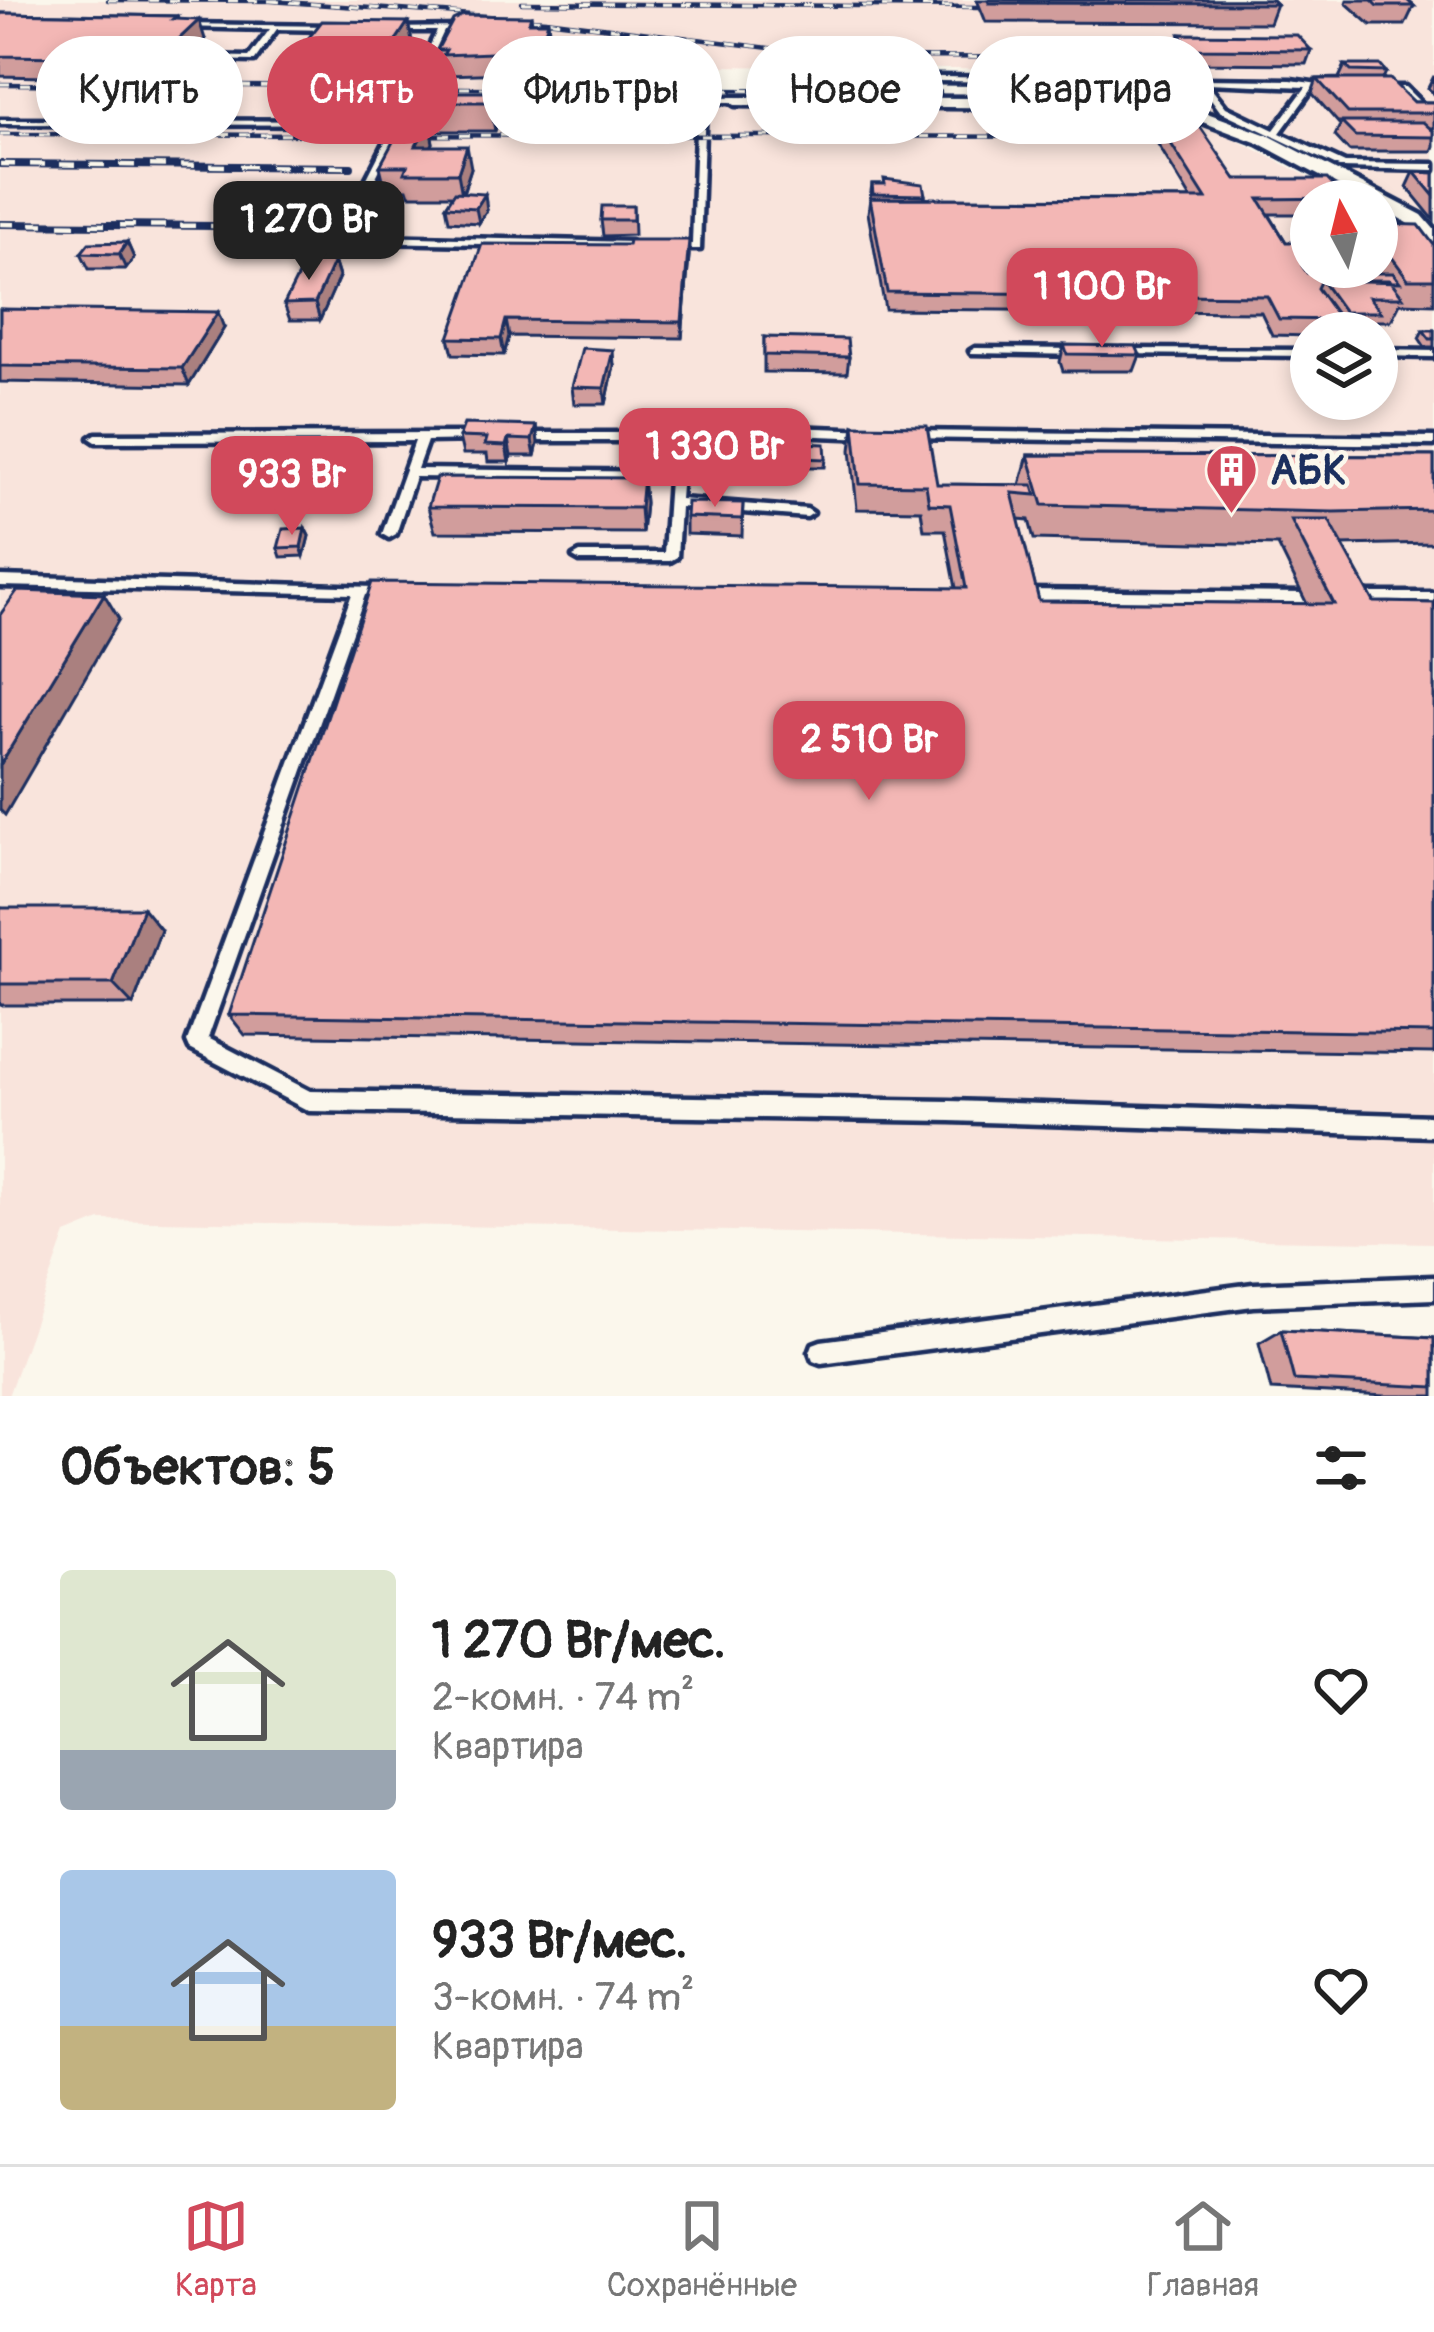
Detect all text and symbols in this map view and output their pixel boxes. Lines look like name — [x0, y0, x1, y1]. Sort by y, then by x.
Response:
chip: Купить — [36, 36, 243, 144]
chip: Снять — [267, 36, 458, 144]
chip: Фильтры — [482, 36, 722, 144]
chip: Новое — [746, 36, 943, 144]
chip: Квартира — [967, 36, 1214, 144]
north arrow — [1290, 180, 1398, 288]
map controls — [1290, 180, 1398, 420]
pin: 1 270 Br — [185, 181, 433, 283]
text: 1 270 Br — [240, 195, 378, 244]
pin: 1 100 Br — [978, 248, 1226, 350]
text: 1 100 Br — [1034, 262, 1170, 311]
button: layers — [1290, 312, 1398, 420]
pin: 1 330 Br — [591, 408, 839, 510]
text: 1 330 Br — [646, 422, 784, 471]
pin: 933 Br — [194, 436, 390, 538]
building icon: АБК — [1203, 441, 1259, 515]
place label: АБК — [1270, 445, 1347, 497]
text: 933 Br — [238, 450, 346, 499]
pin: 2 510 Br — [745, 701, 993, 803]
text: 2 510 Br — [800, 715, 938, 764]
icon: filters — [1308, 1435, 1374, 1501]
text: Объектов: 5 — [60, 1436, 335, 1500]
text: 1 270 Br/мес. — [432, 1609, 726, 1673]
icon: home — [156, 1618, 300, 1762]
icon: heart — [1308, 1657, 1374, 1723]
text: 2-комн. · 74 m² — [432, 1673, 694, 1722]
text: Квартира — [432, 1722, 584, 1771]
text: 933 Br/мес. — [432, 1909, 687, 1973]
icon: home — [156, 1918, 300, 2062]
icon: heart — [1308, 1957, 1374, 2023]
text: 3-комн. · 74 m² — [432, 1973, 694, 2022]
text: Квартира — [432, 2022, 584, 2071]
tab: Карта — [175, 2193, 257, 2306]
tab: Сохранённые — [607, 2193, 797, 2306]
tab: Главная — [1147, 2193, 1259, 2306]

